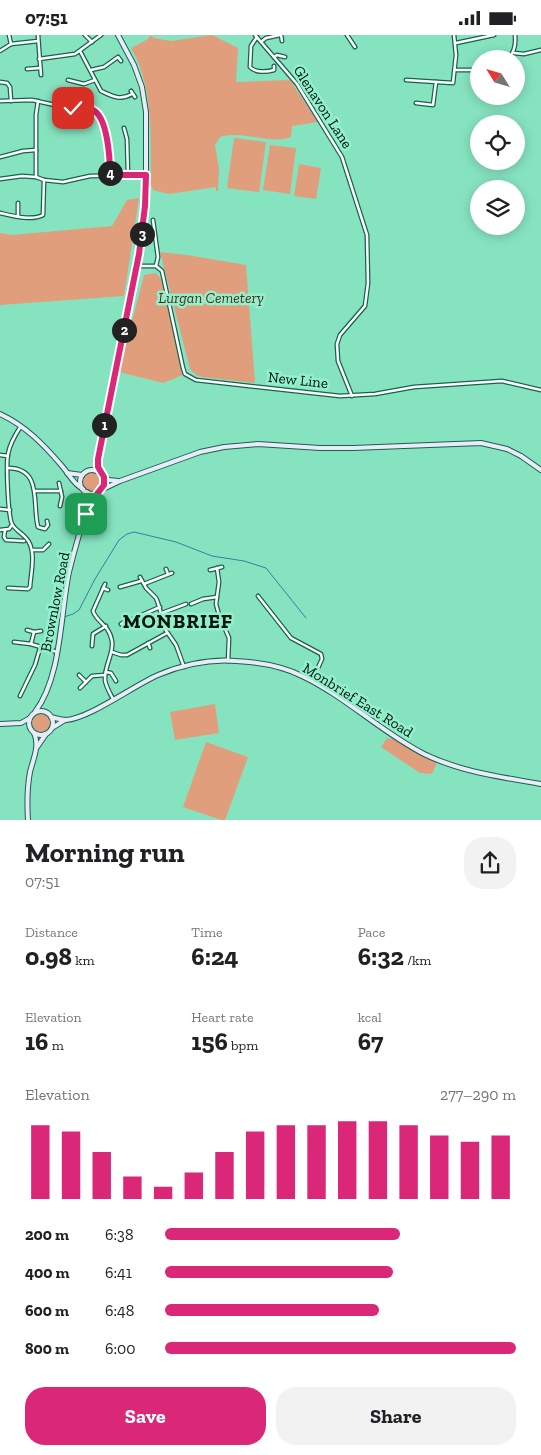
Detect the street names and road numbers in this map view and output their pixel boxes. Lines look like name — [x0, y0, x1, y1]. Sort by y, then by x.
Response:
street label: Glenavon Lane — [290, 62, 356, 152]
street label: New Line — [267, 368, 329, 392]
street label: Brownlow Road — [36, 550, 74, 653]
street label: Monbrief East Road — [299, 659, 417, 742]

